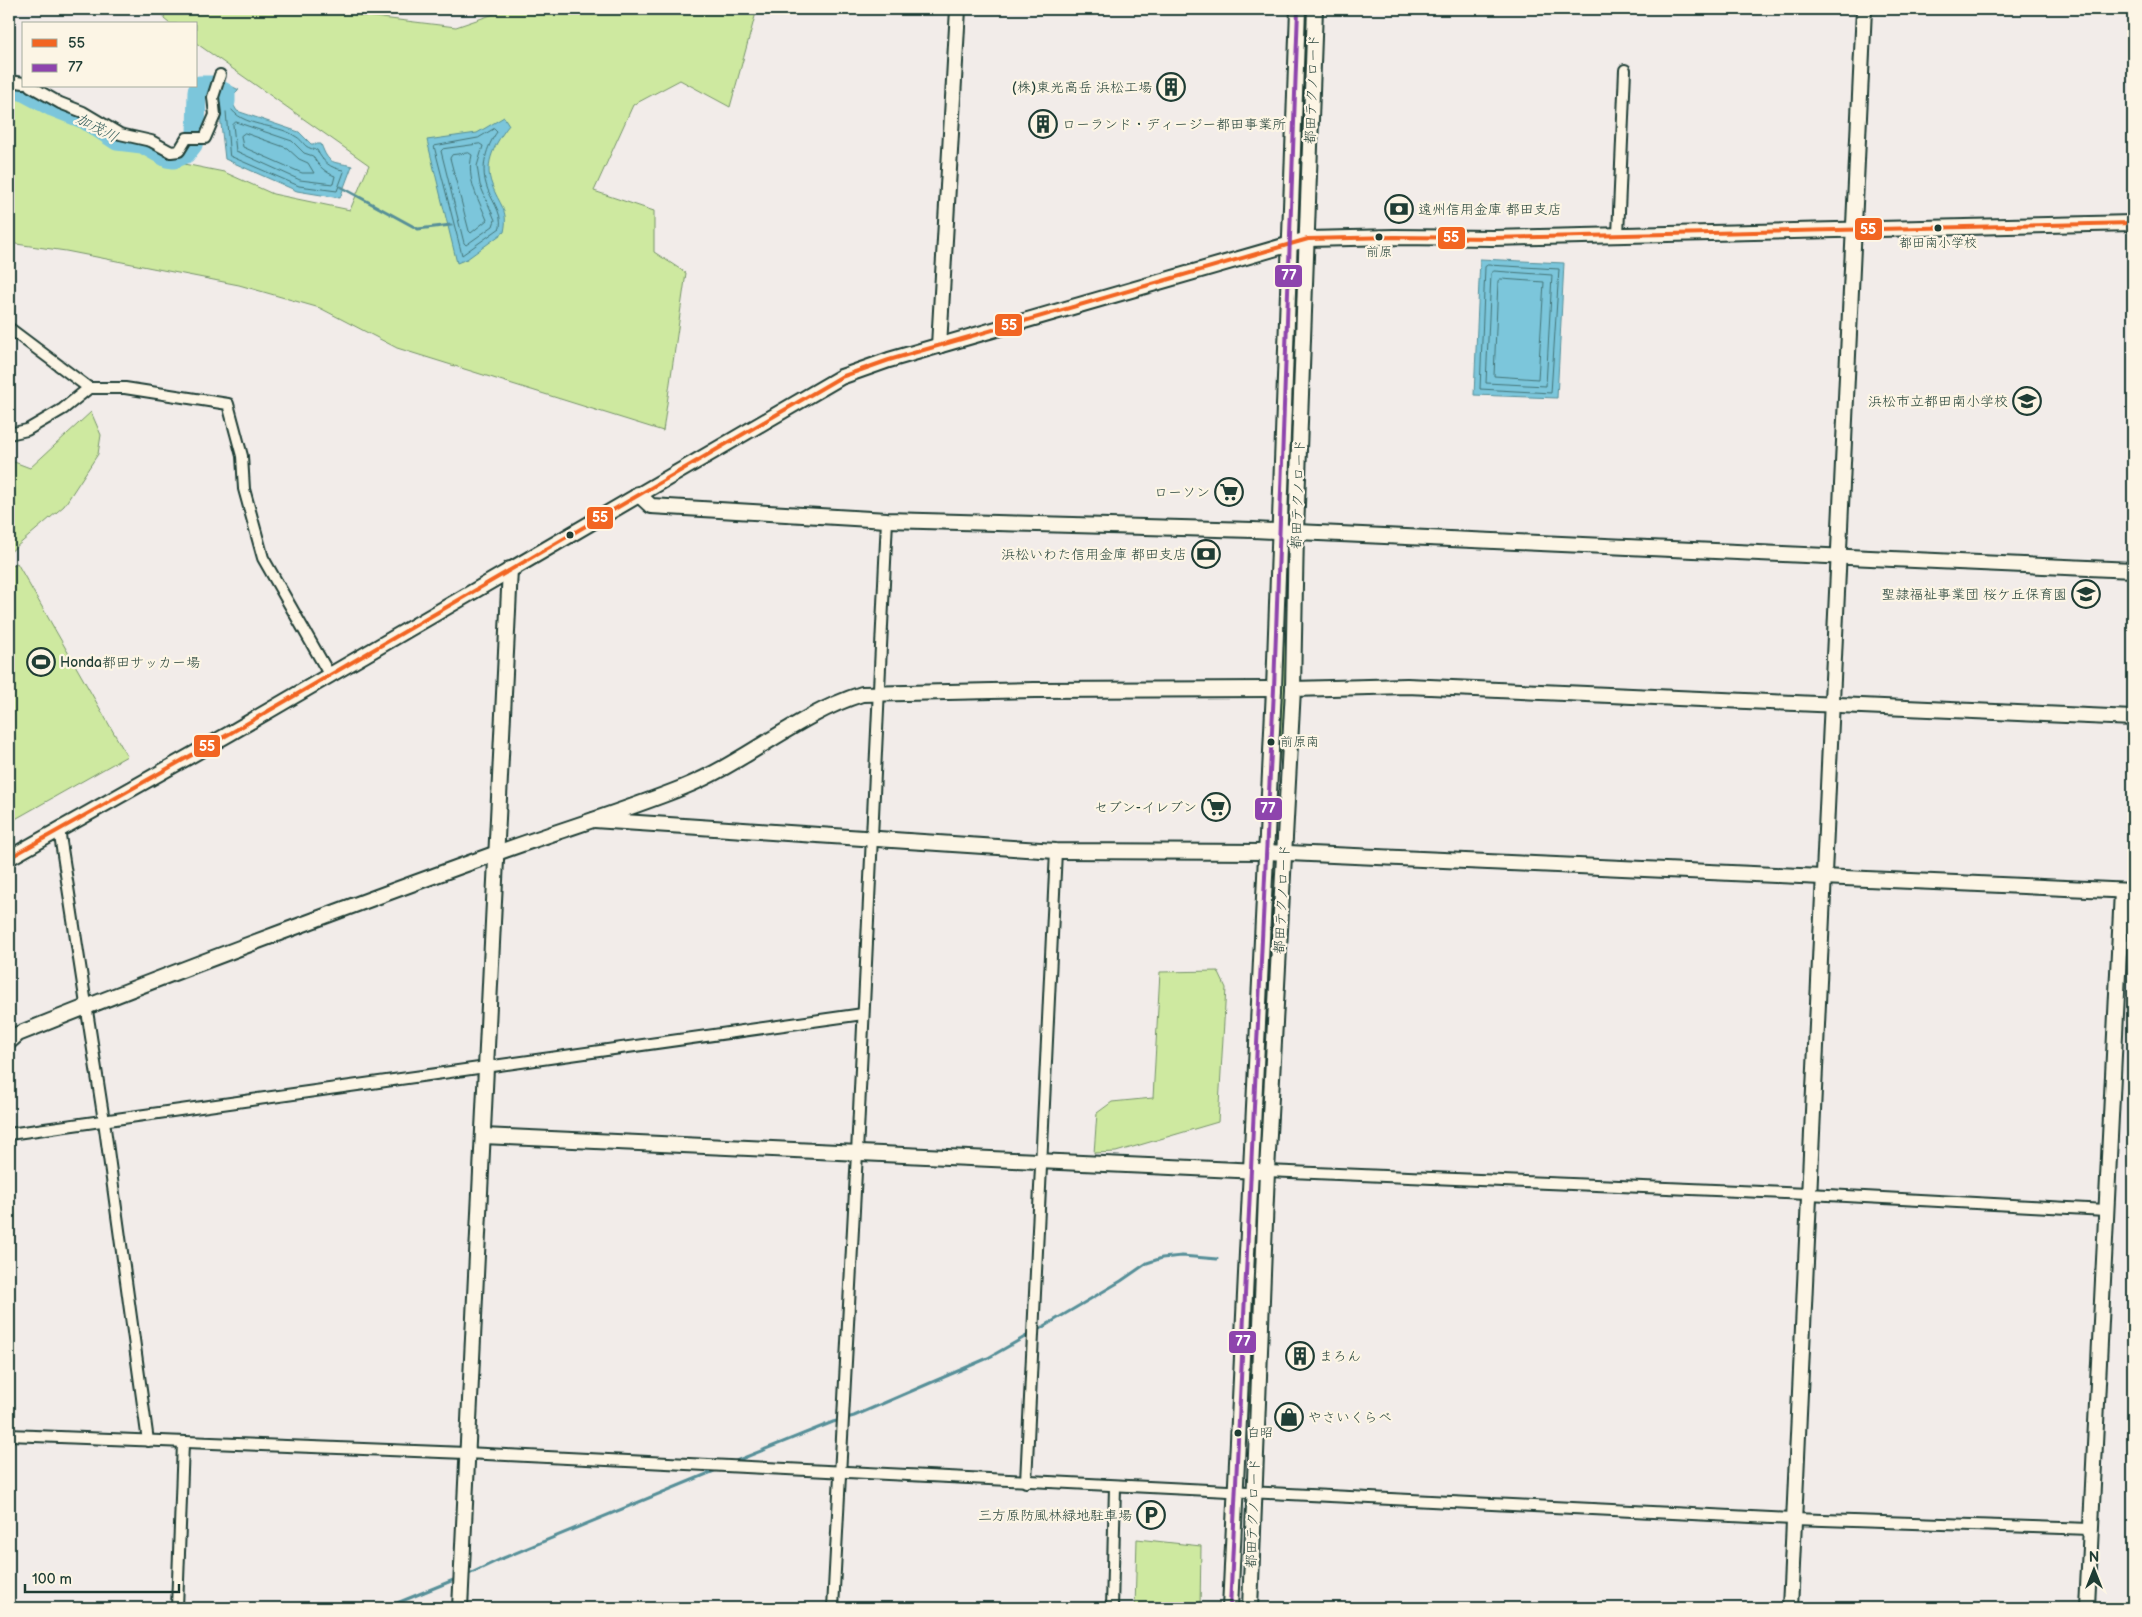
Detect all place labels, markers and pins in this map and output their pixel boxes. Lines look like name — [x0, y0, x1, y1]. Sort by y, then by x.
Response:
building icon: (株)東光高岳 浜松工場 — [1156, 72, 1186, 102]
place label: (株)東光高岳 浜松工場 — [1012, 79, 1152, 96]
building icon: ローランド・ディージー都田事業所 — [1028, 109, 1058, 139]
place label: ローランド・ディージー都田事業所 — [1062, 116, 1286, 133]
bank icon: 遠州信用金庫 都田支店 — [1384, 194, 1414, 224]
place label: 遠州信用金庫 都田支店 — [1418, 201, 1562, 218]
marker: 都田南小学校 — [1933, 223, 1943, 233]
marker: 前原 — [1374, 232, 1384, 242]
place label: 都田南小学校 — [1899, 235, 1977, 251]
place label: 前原 — [1366, 244, 1392, 260]
school or university icon: 浜松市立都田南小学校 — [2012, 386, 2042, 416]
place label: 浜松市立都田南小学校 — [1868, 393, 2008, 410]
supermarket icon: ローソン — [1214, 477, 1244, 507]
place label: ローソン — [1154, 484, 1210, 501]
unlabelled marker — [565, 530, 575, 540]
bank icon: 浜松いわた信用金庫 都田支店 — [1191, 539, 1221, 569]
place label: 浜松いわた信用金庫 都田支店 — [1001, 546, 1187, 563]
school or university icon: 聖隷福祉事業団 桜ケ丘保育園 — [2071, 579, 2101, 609]
place label: 聖隷福祉事業団 桜ケ丘保育園 — [1881, 586, 2067, 603]
sports icon: Honda都田サッカー場 — [26, 647, 56, 677]
place label: Honda都田サッカー場 — [60, 654, 200, 671]
place label: 前原南 — [1280, 734, 1319, 750]
marker: 前原南 — [1266, 737, 1276, 747]
supermarket icon: セブン-イレブン — [1201, 792, 1231, 822]
place label: セブン-イレブン — [1094, 799, 1197, 816]
building icon: まろん — [1285, 1341, 1315, 1371]
place label: まろん — [1319, 1348, 1361, 1365]
shop icon: やさいくらべ — [1274, 1402, 1304, 1432]
place label: やさいくらべ — [1308, 1409, 1392, 1426]
place label: 白昭 — [1247, 1425, 1273, 1441]
marker: 白昭 — [1233, 1428, 1243, 1438]
parking icon: 三方原防風林緑地駐車場 — [1136, 1500, 1166, 1530]
place label: 三方原防風林緑地駐車場 — [978, 1507, 1132, 1524]

